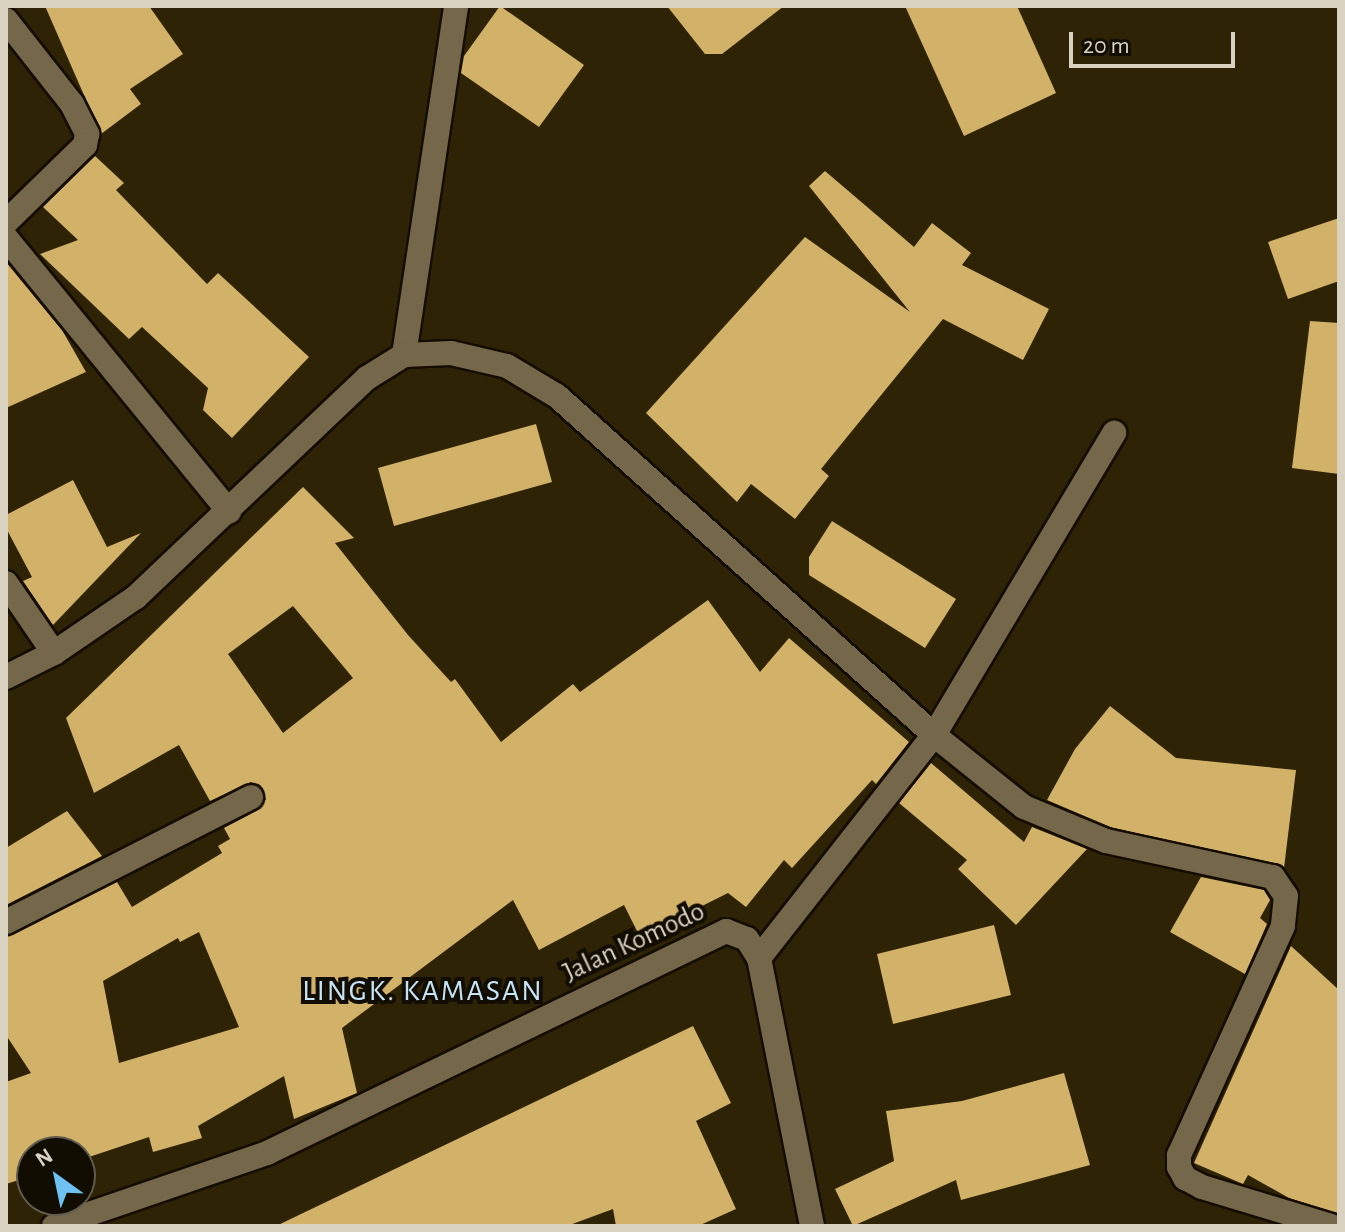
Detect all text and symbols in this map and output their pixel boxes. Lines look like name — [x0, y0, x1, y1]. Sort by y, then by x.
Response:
scale bar — [1073, 16, 1239, 66]
text: 20 m — [1083, 34, 1130, 58]
street label: Jalan Komodo — [558, 895, 710, 989]
district label: LINGK. KAMASAN — [302, 973, 544, 1009]
north arrow — [16, 1136, 96, 1216]
text: N — [32, 1144, 56, 1171]

